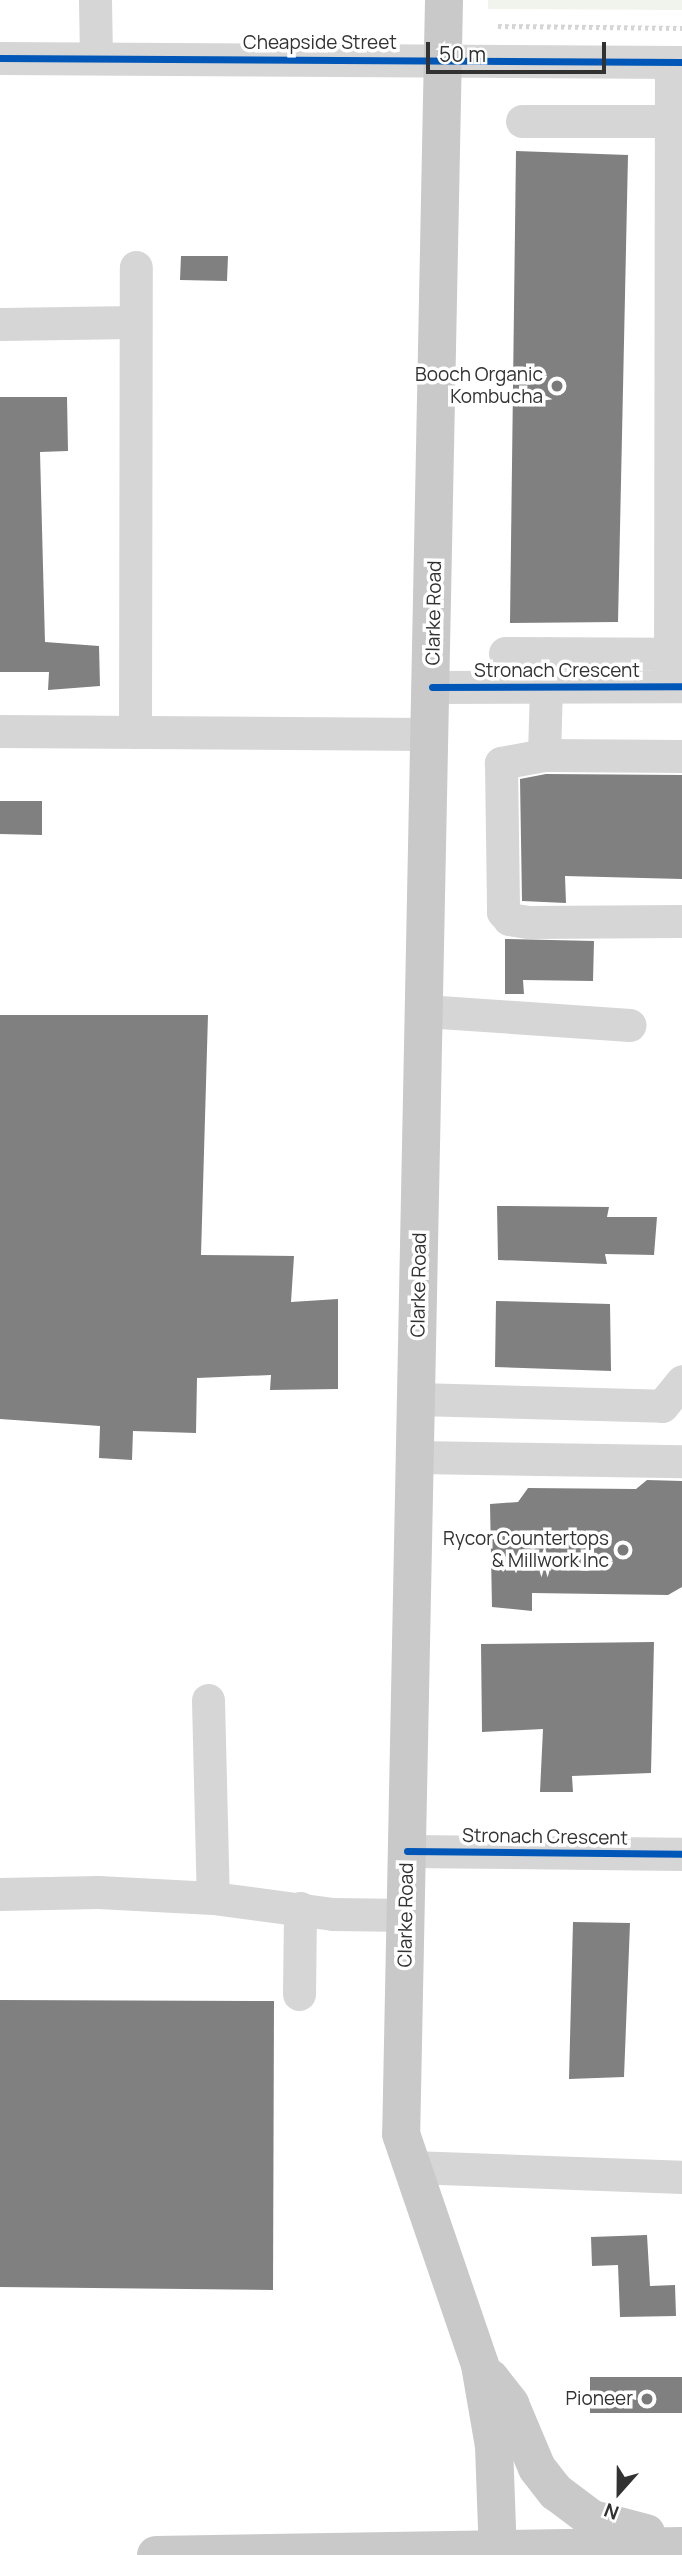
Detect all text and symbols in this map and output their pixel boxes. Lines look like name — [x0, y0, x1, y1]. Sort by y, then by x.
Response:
scale bar — [430, 28, 610, 72]
street label: Cheapside Street — [243, 32, 397, 54]
text: 50 m — [439, 40, 486, 68]
place label: Booch Organic Kombucha — [415, 364, 543, 408]
marker: Booch Organic Kombucha — [549, 378, 565, 394]
street label: Clarke Road — [422, 561, 446, 665]
street label: Stronach Crescent — [474, 660, 640, 682]
street label: Clarke Road — [407, 1233, 431, 1337]
place label: Rycor Countertops & Millwork Inc — [443, 1528, 609, 1572]
marker: Rycor Countertops & Millwork Inc — [615, 1542, 631, 1558]
street label: Stronach Crescent — [462, 1824, 628, 1850]
street label: Clarke Road — [394, 1863, 418, 1967]
place label: Pioneer — [566, 2388, 633, 2410]
marker: Pioneer — [639, 2391, 655, 2407]
north arrow — [584, 2457, 654, 2527]
text: N — [600, 2497, 623, 2526]

